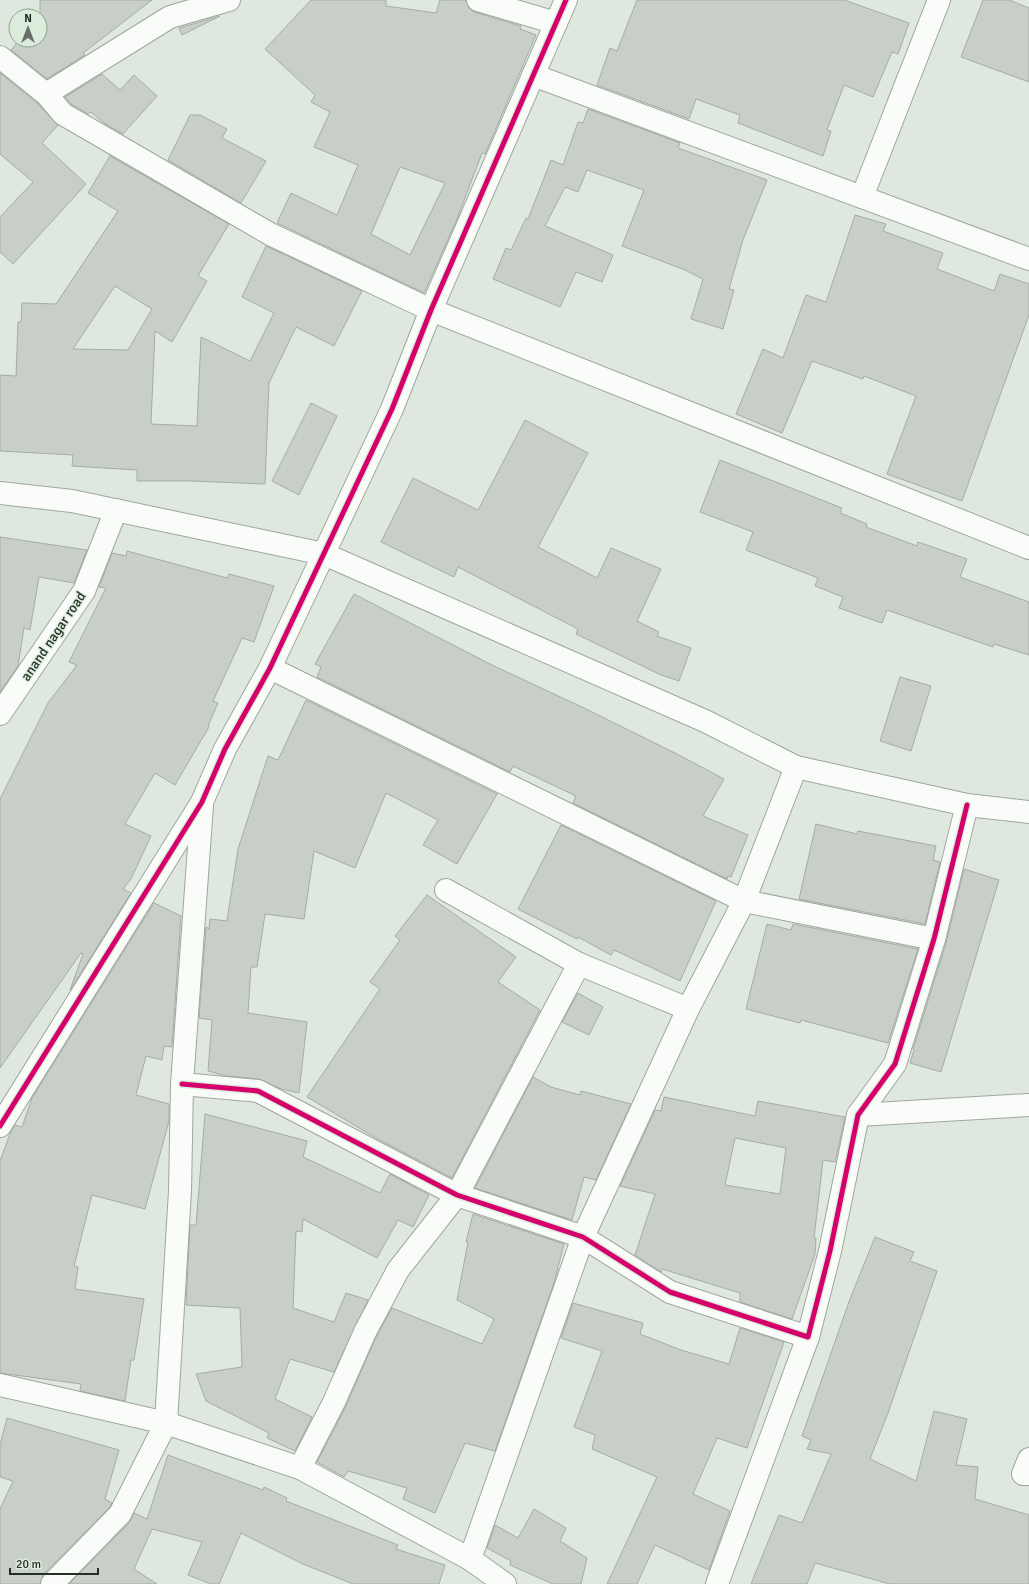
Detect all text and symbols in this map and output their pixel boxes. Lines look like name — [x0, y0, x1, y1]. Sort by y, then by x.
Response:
north arrow — [8, 8, 48, 48]
text: N — [24, 12, 32, 25]
street label: anand nagar road — [17, 588, 90, 684]
scale bar — [10, 1550, 98, 1576]
text: 20 m — [16, 1557, 41, 1572]

